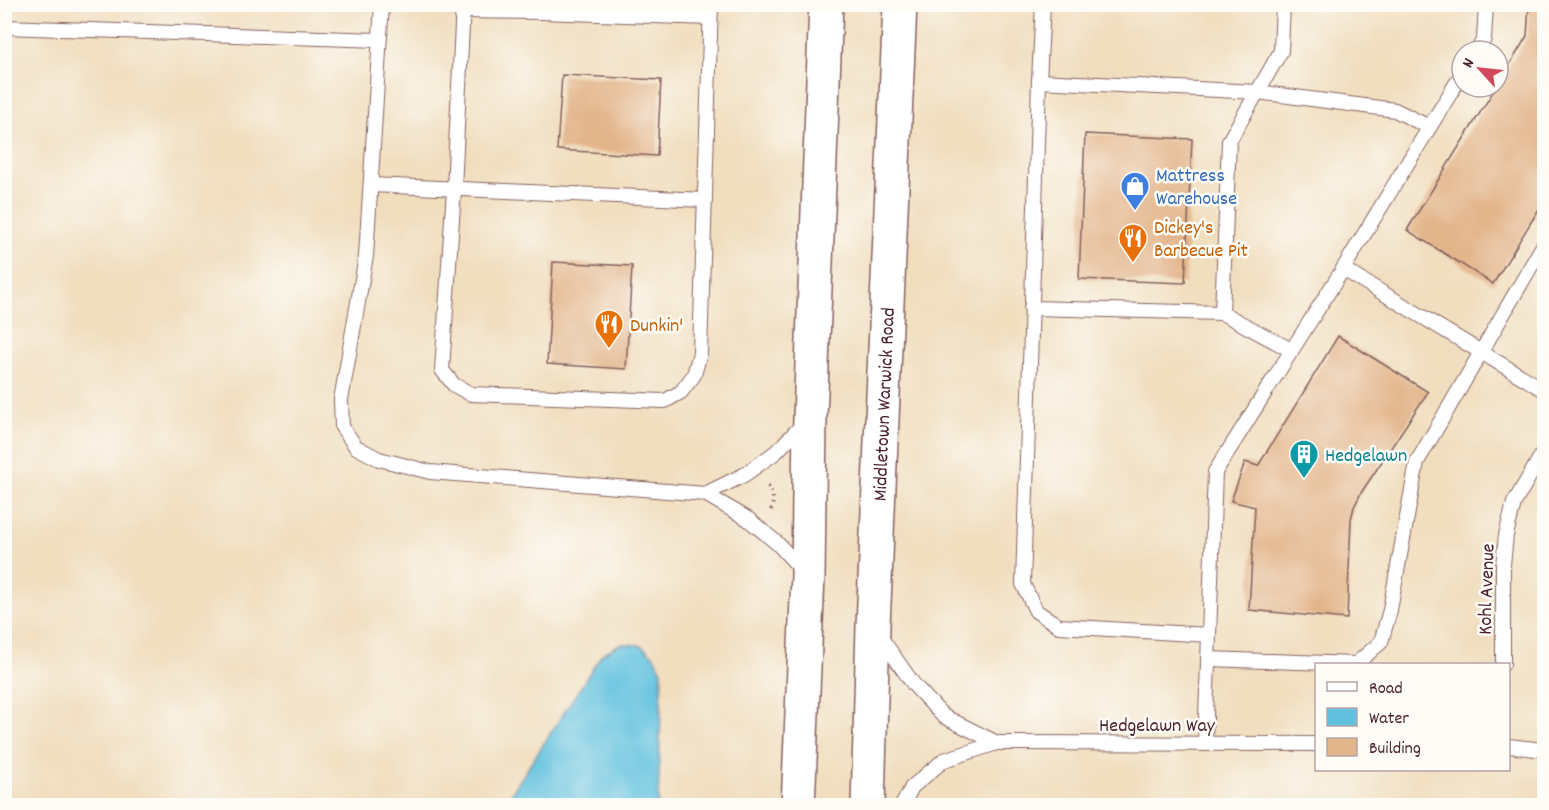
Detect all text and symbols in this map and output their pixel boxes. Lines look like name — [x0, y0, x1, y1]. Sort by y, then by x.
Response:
north arrow — [1450, 39, 1510, 99]
text: N — [1457, 54, 1481, 72]
place label: Mattress Warehouse — [1156, 163, 1237, 214]
shop icon: Mattress Warehouse — [1119, 170, 1151, 212]
place label: Dickey's Barbecue Pit — [1154, 215, 1248, 266]
restaurant icon: Dickey's Barbecue Pit — [1117, 222, 1149, 264]
street label: Middletown Warwick Road — [867, 307, 904, 502]
restaurant icon: Dunkin' — [593, 308, 625, 350]
place label: Dunkin' — [630, 313, 683, 341]
building icon: Hedgelawn — [1288, 438, 1320, 480]
place label: Hedgelawn — [1325, 443, 1407, 471]
street label: Kohl Avenue — [1472, 543, 1504, 635]
legend — [1315, 663, 1510, 771]
text: Road — [1369, 677, 1403, 702]
text: Water — [1369, 707, 1409, 732]
street label: Hedgelawn Way — [1099, 713, 1216, 741]
text: Building — [1369, 737, 1421, 762]

